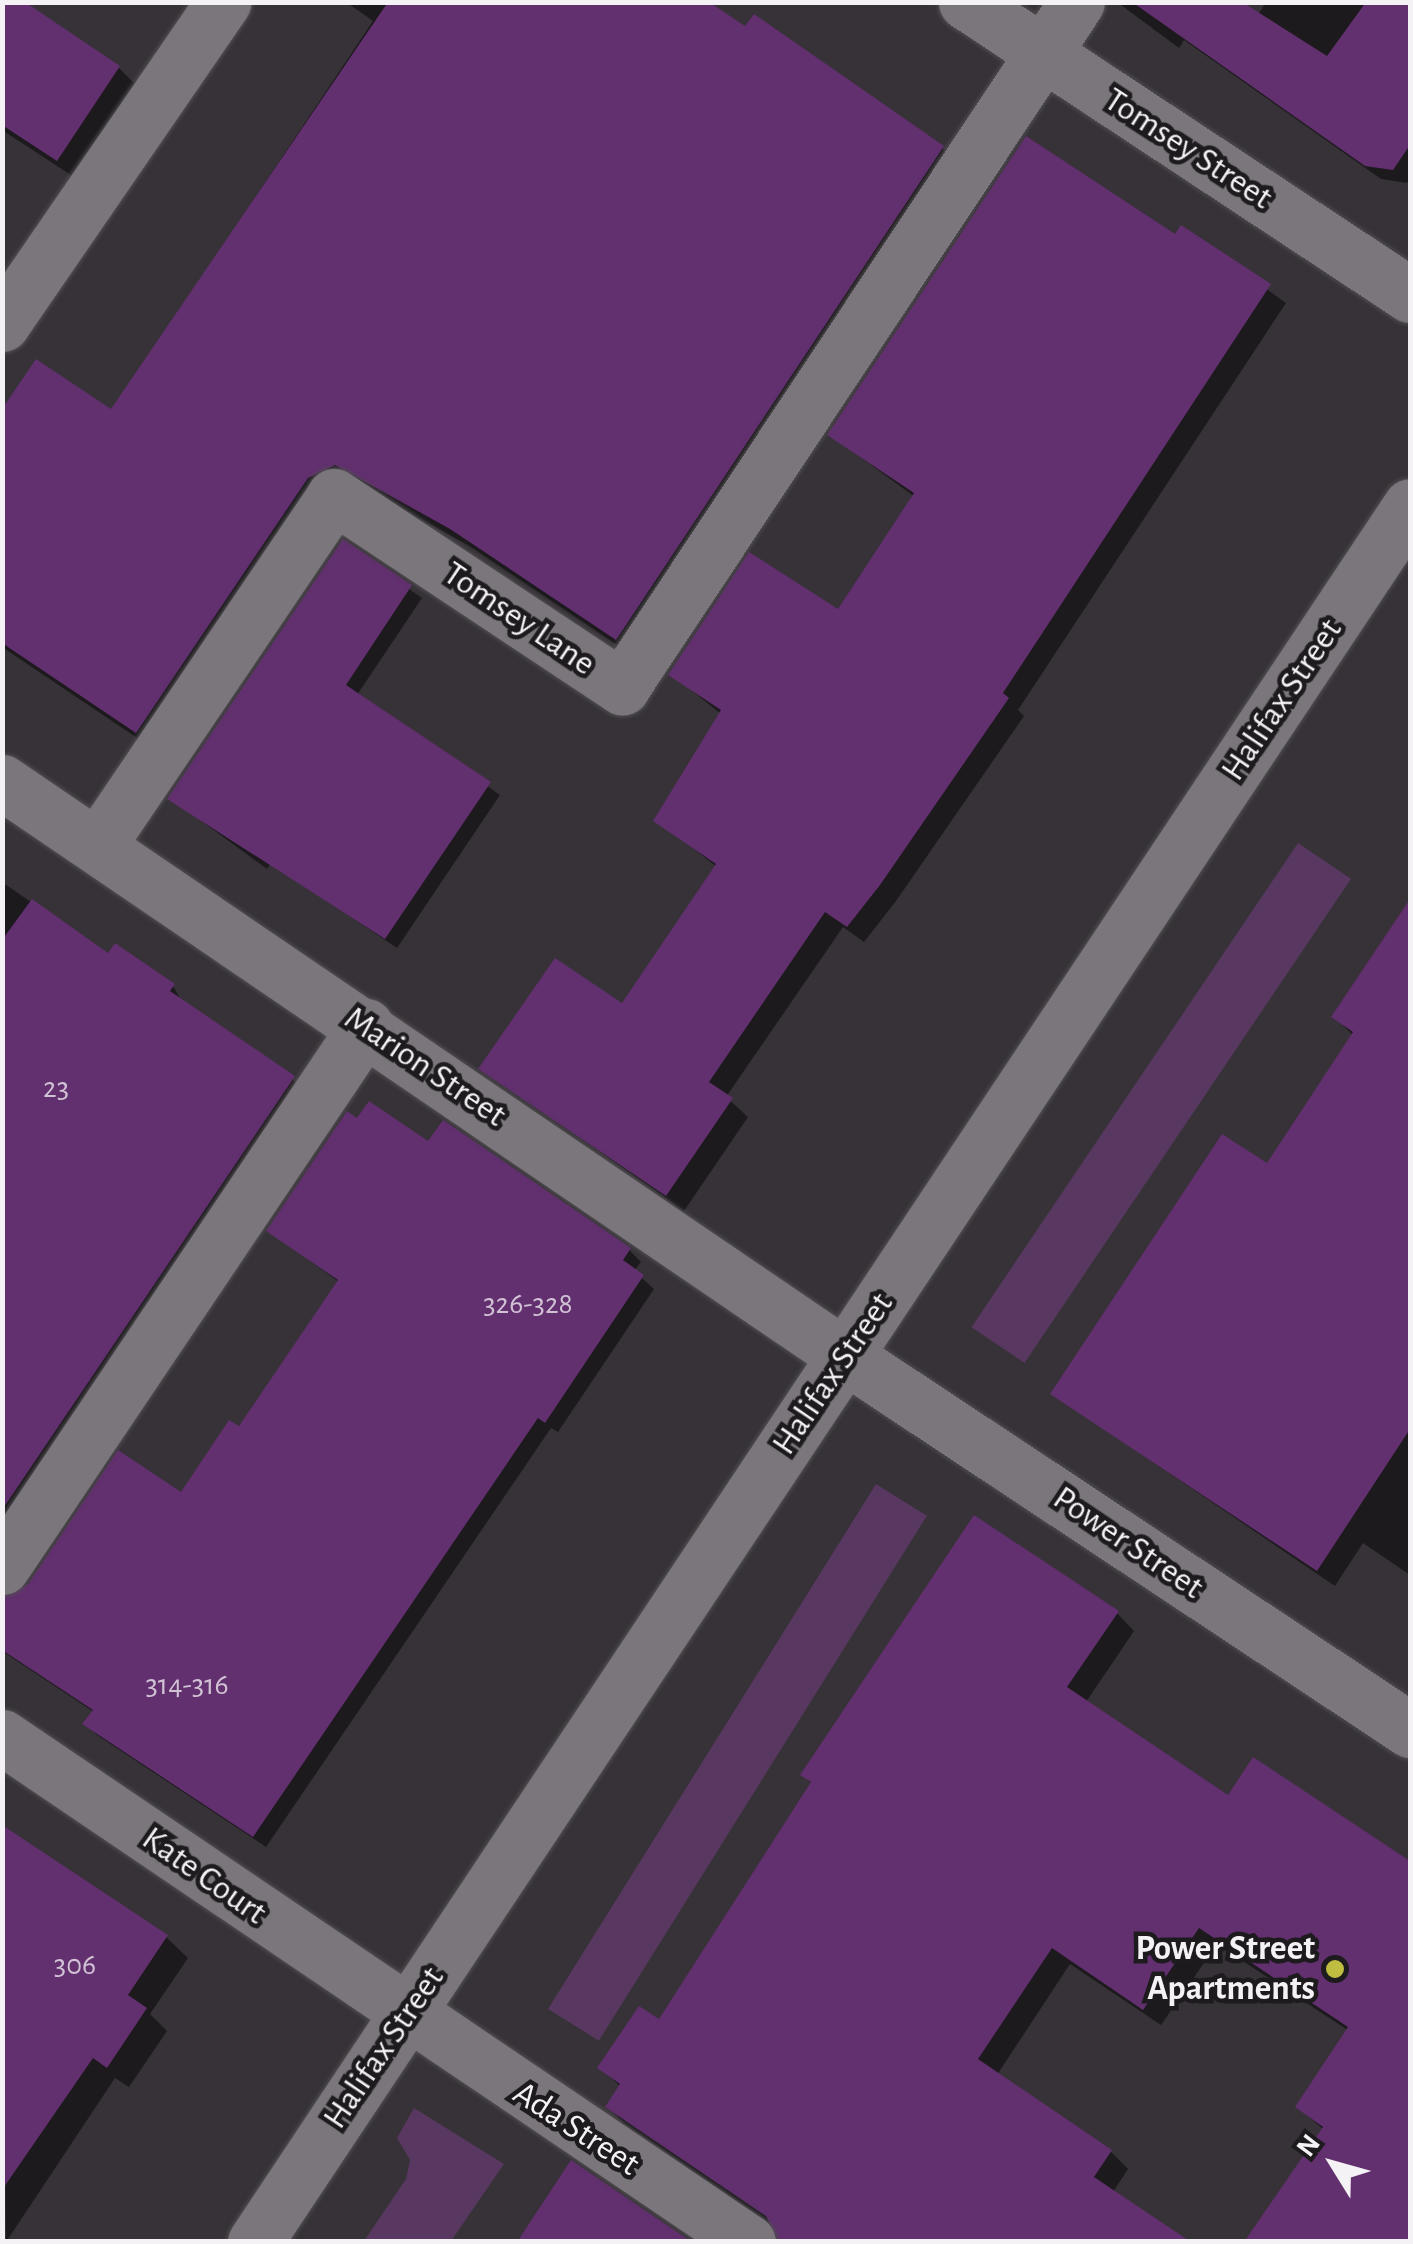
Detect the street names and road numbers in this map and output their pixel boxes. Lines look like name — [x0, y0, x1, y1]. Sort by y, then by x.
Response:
street label: Tomsey Street — [1096, 79, 1280, 219]
street label: Tomsey Lane — [435, 553, 603, 685]
street label: Halifax Street — [1212, 611, 1352, 789]
street label: Marion Street — [336, 998, 514, 1136]
street label: Halifax Street — [763, 1285, 903, 1463]
street label: Power Street — [1045, 1477, 1211, 1609]
street label: Kate Court — [134, 1818, 274, 1934]
street label: Halifax Street — [314, 1959, 454, 2137]
street label: Ada Street — [505, 2073, 647, 2185]

